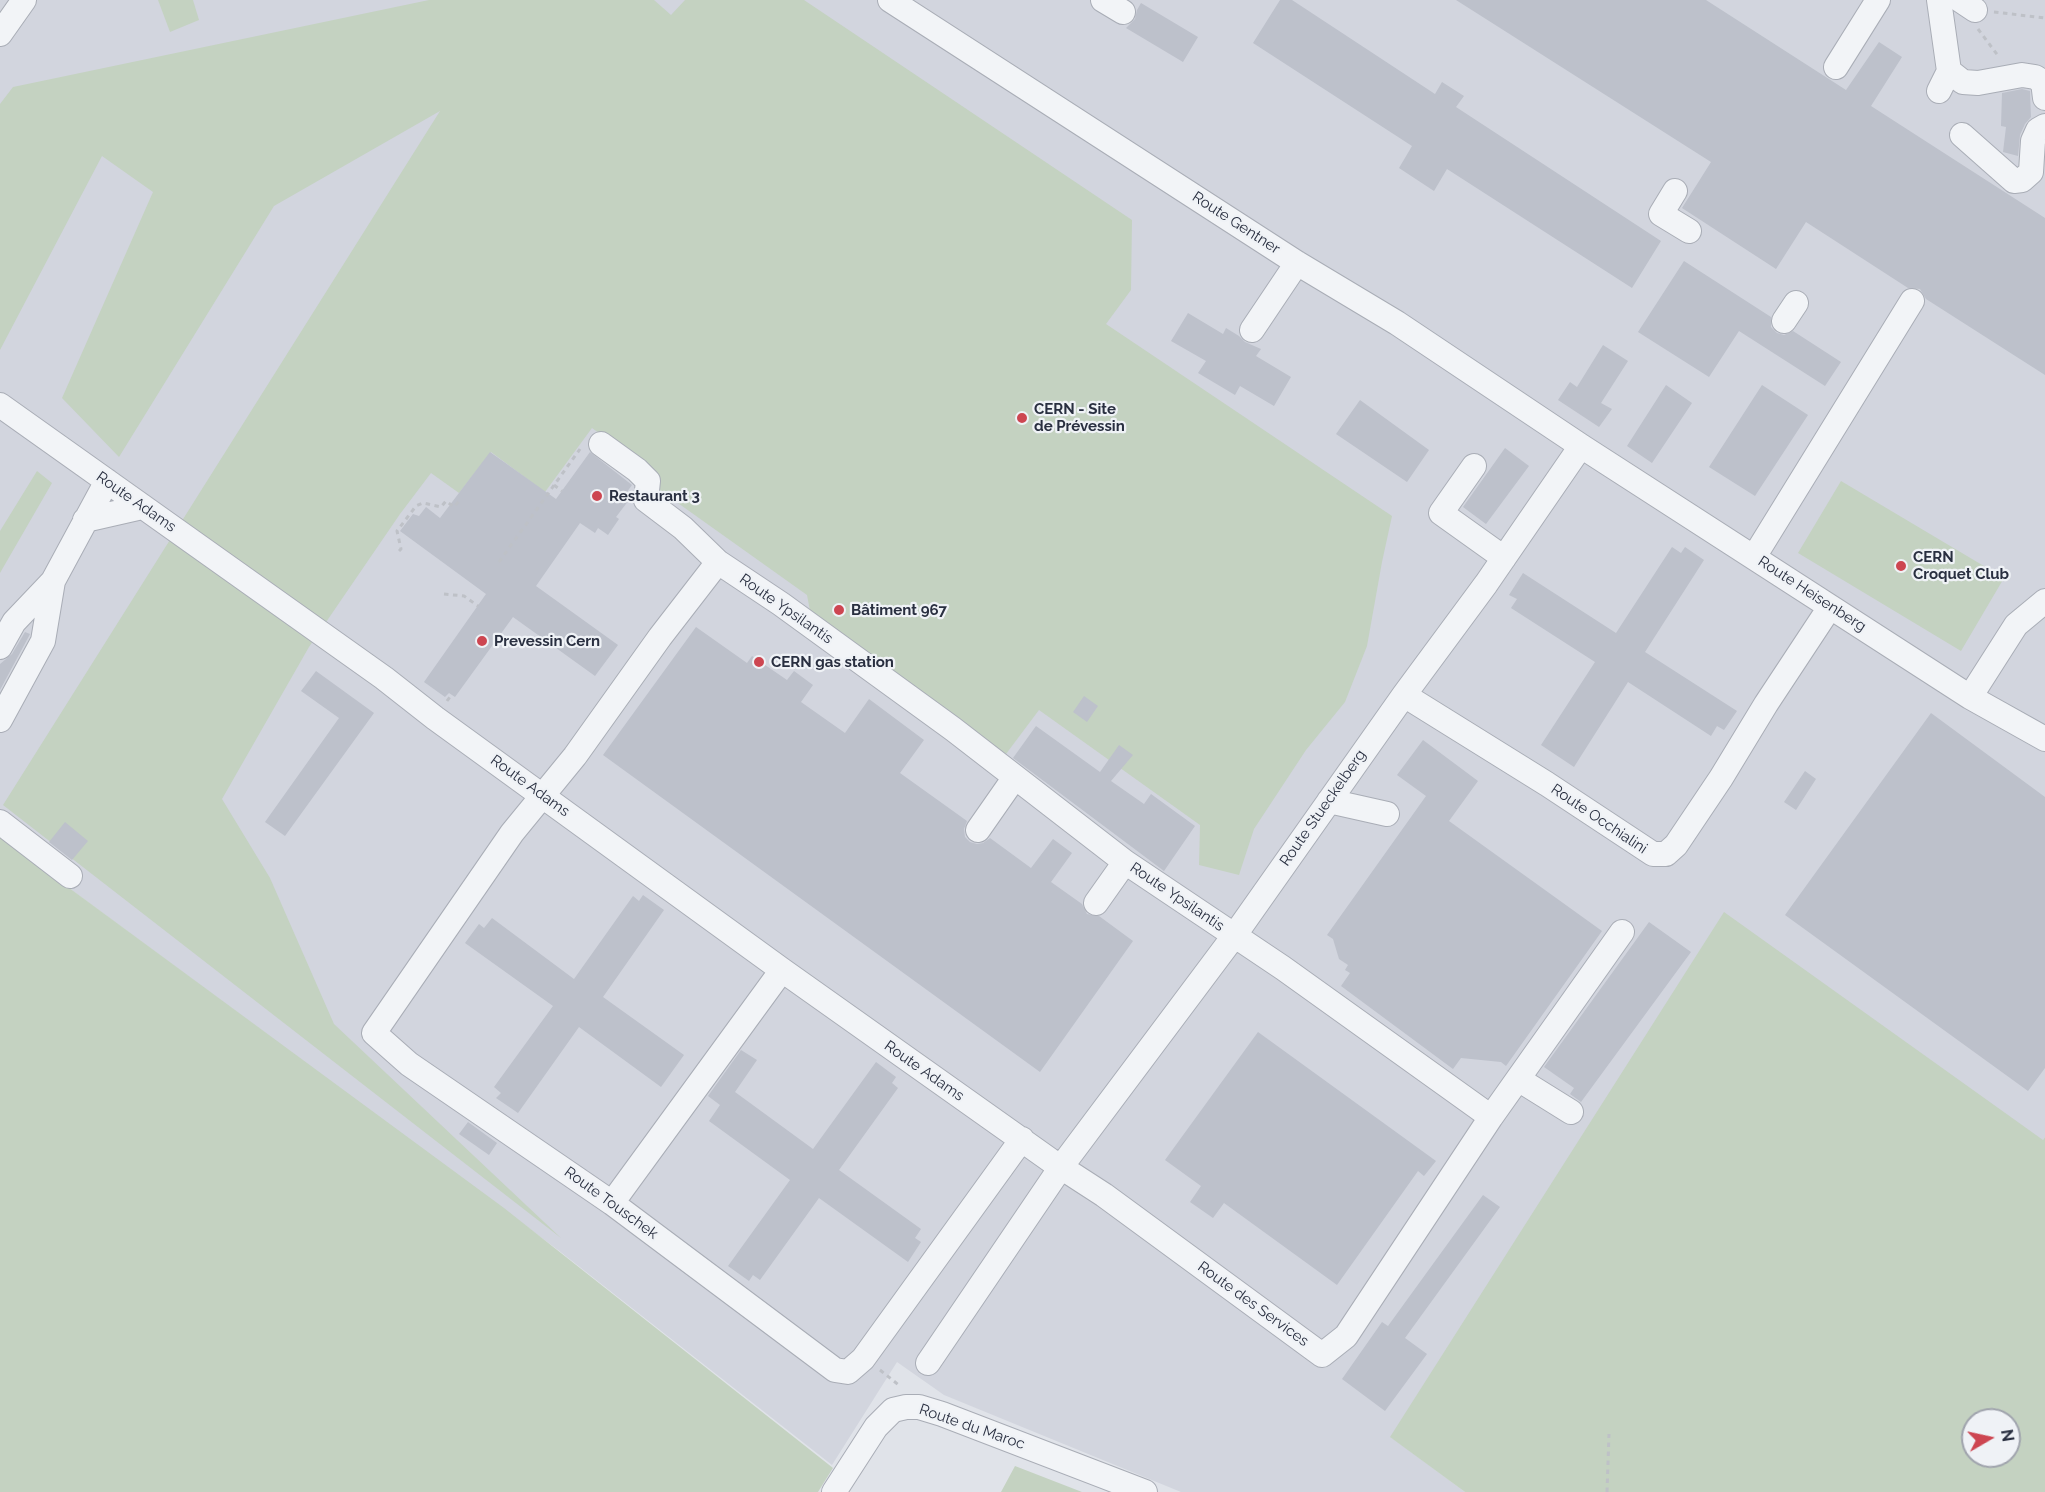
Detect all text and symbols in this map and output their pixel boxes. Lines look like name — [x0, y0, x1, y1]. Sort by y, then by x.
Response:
street label: Route Gentner — [1189, 188, 1283, 258]
place label: CERN - Site de Prévessin — [1034, 400, 1125, 435]
marker: CERN - Site de Prévessin — [1015, 411, 1029, 425]
street label: Route Adams — [93, 468, 179, 536]
place label: Restaurant 3 — [609, 487, 700, 505]
marker: Restaurant 3 — [590, 489, 604, 503]
place label: CERN Croquet Club — [1913, 548, 2009, 583]
street label: Route Heisenberg — [1755, 552, 1869, 636]
marker: CERN Croquet Club — [1894, 559, 1908, 573]
street label: Route Ypsilantis — [736, 570, 836, 648]
place label: Bâtiment 967 — [851, 601, 947, 619]
marker: Bâtiment 967 — [832, 603, 846, 617]
place label: Prevessin Cern — [494, 632, 600, 650]
marker: Prevessin Cern — [475, 634, 489, 648]
place label: CERN gas station — [771, 653, 894, 671]
marker: CERN gas station — [752, 655, 766, 669]
street label: Route Stueckelberg — [1276, 746, 1370, 870]
street label: Route Adams — [487, 751, 573, 821]
street label: Route Occhialini — [1547, 780, 1651, 858]
street label: Route Ypsilantis — [1126, 859, 1228, 935]
street label: Route Adams — [881, 1037, 967, 1105]
street label: Route Touschek — [561, 1163, 661, 1243]
street label: Route des Services — [1194, 1258, 1312, 1350]
street label: Route du Maroc — [917, 1401, 1027, 1453]
north arrow — [1961, 1408, 2021, 1468]
text: N — [1997, 1428, 2018, 1443]

